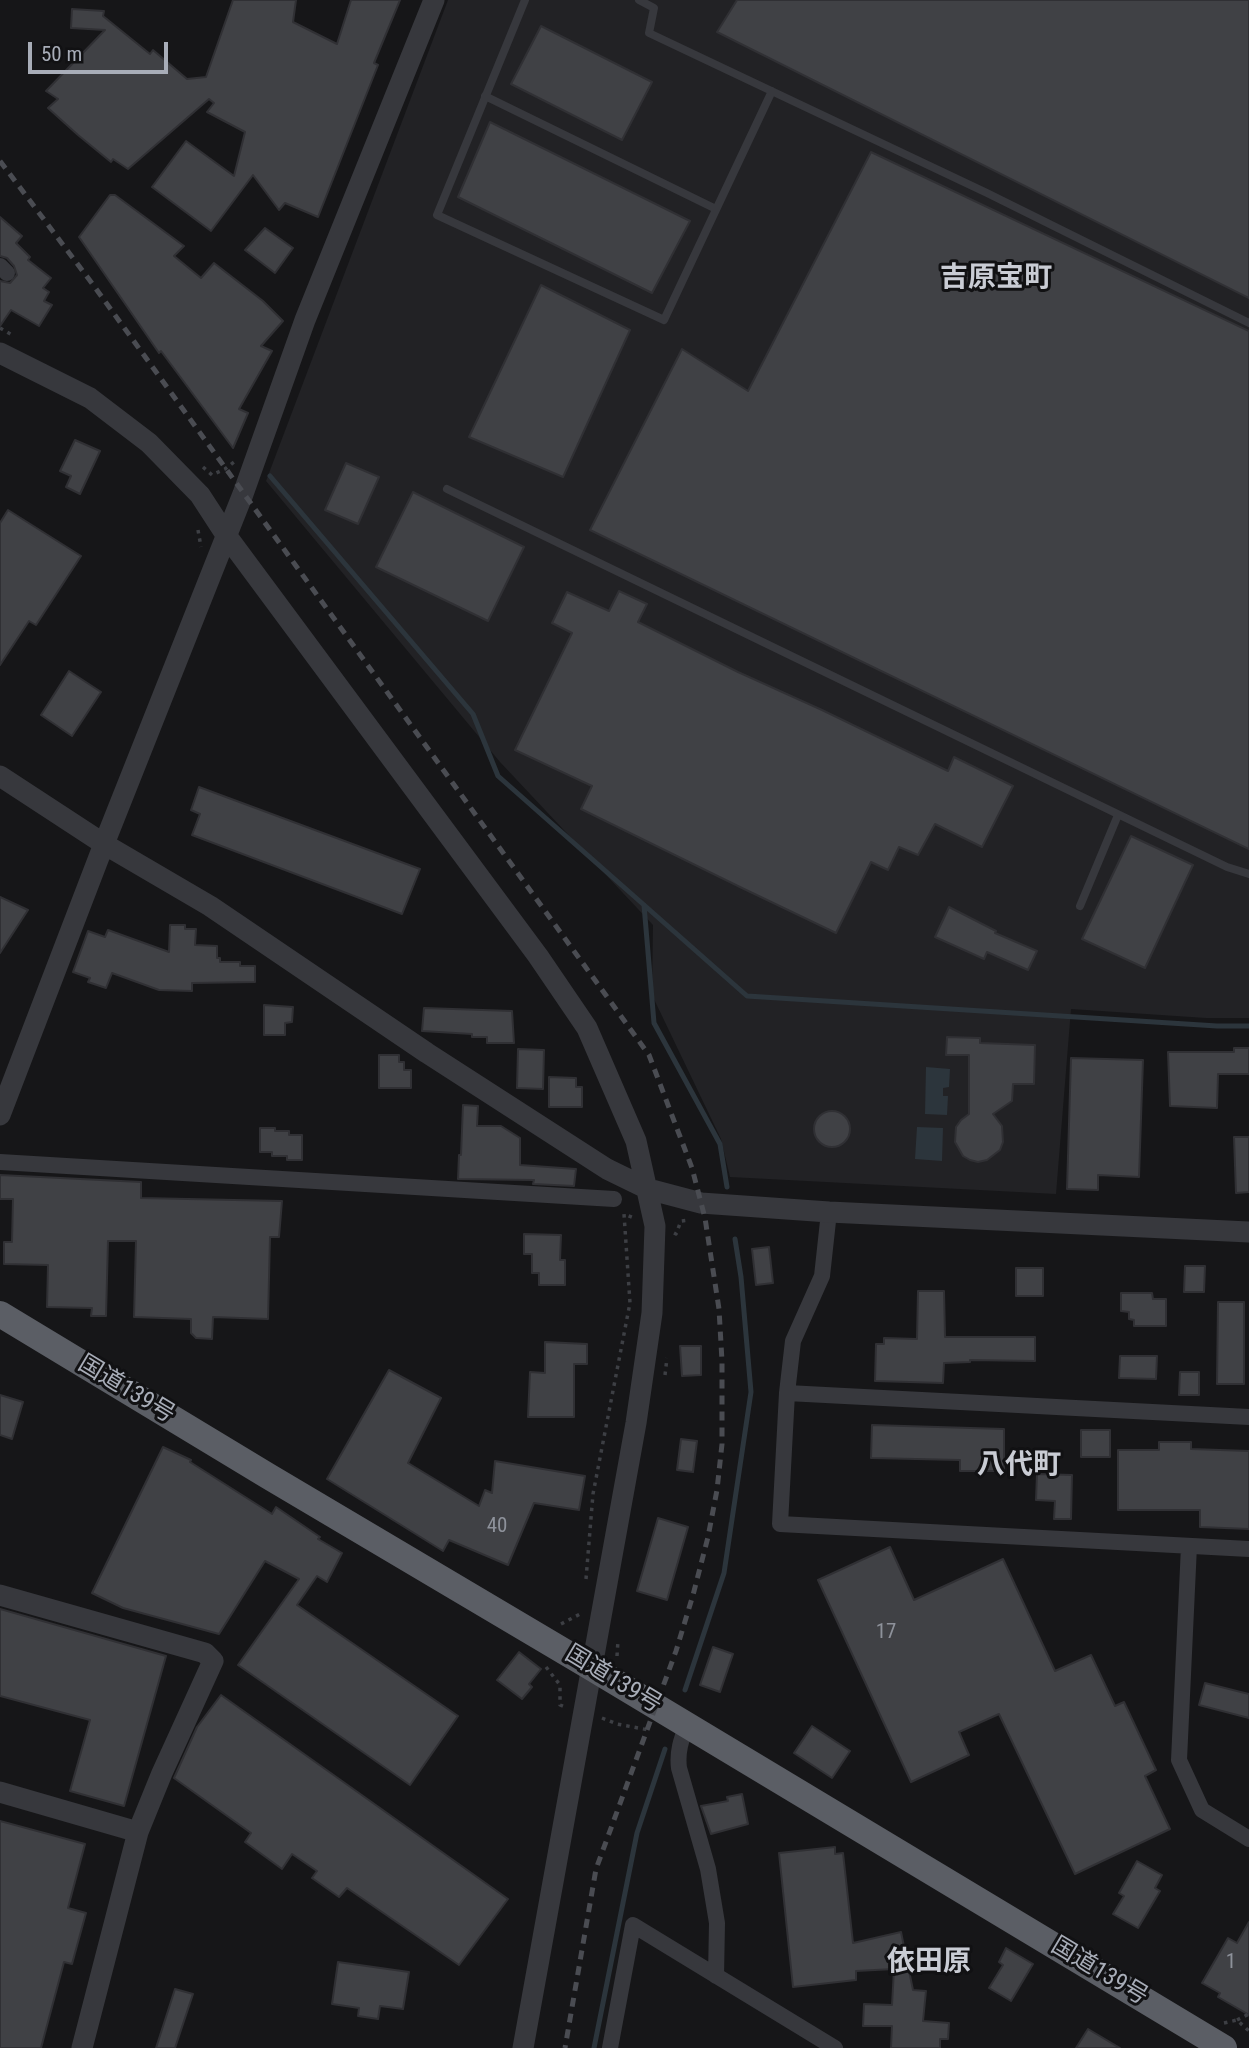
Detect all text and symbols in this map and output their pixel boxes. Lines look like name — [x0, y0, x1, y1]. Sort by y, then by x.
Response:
scale bar — [32, 28, 172, 72]
text: 50 m — [41, 42, 82, 66]
district label: 吉原宝町 — [940, 262, 1052, 296]
street label: 国道139号 — [72, 1350, 180, 1430]
district label: 八代町 — [977, 1449, 1061, 1483]
house number: 40 — [487, 1514, 507, 1540]
house number: 17 — [876, 1620, 896, 1646]
street label: 国道139号 — [559, 1640, 667, 1720]
street label: 国道139号 — [1045, 1932, 1153, 2012]
district label: 依田原 — [887, 1946, 971, 1980]
house number: 1 — [1226, 1950, 1236, 1976]

